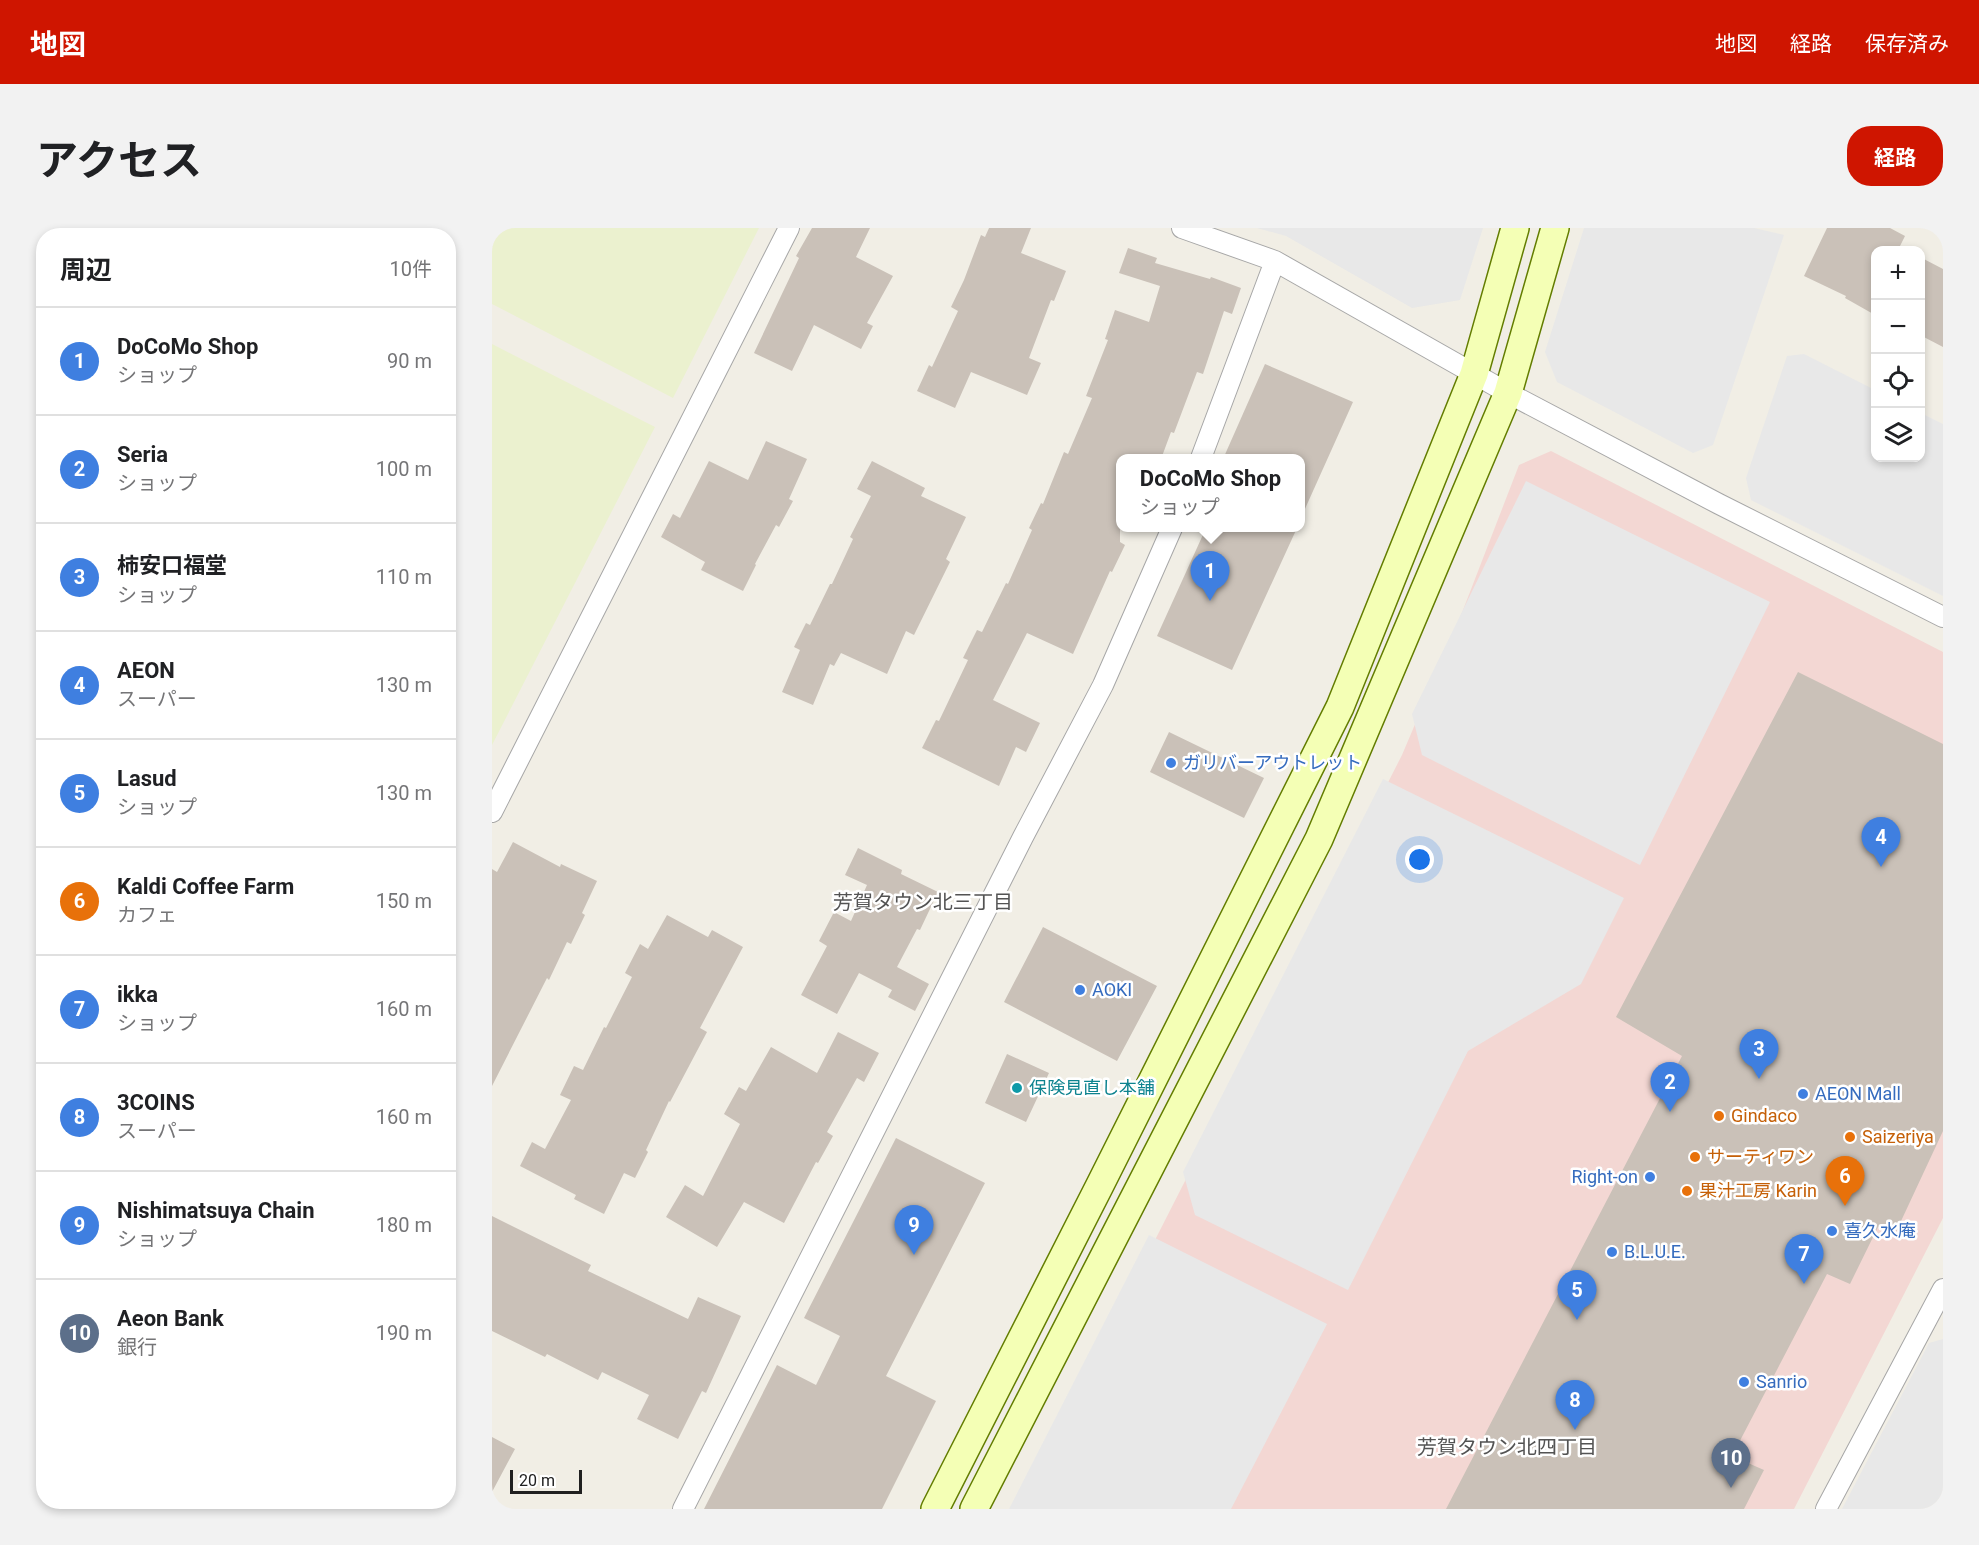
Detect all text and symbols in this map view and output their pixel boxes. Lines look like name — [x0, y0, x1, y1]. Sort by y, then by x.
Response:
text: 地図 — [30, 28, 86, 61]
text: 地図 — [1715, 32, 1757, 56]
text: 経路 — [1790, 32, 1832, 56]
text: 保存済み — [1865, 32, 1949, 56]
button: 経路 — [1847, 126, 1943, 186]
text: アクセス — [36, 136, 202, 185]
map controls — [1871, 246, 1925, 462]
button: + — [1871, 246, 1925, 300]
text: 周辺 — [60, 255, 112, 285]
text: 10件 — [390, 257, 432, 281]
button: − — [1871, 300, 1925, 354]
text: DoCoMo Shop — [117, 334, 258, 359]
text: 1 — [74, 349, 85, 373]
text: 90 m — [387, 349, 432, 373]
button: locate — [1871, 354, 1925, 408]
text: ショップ — [117, 363, 197, 387]
button: layers — [1871, 408, 1925, 462]
text: Seria — [117, 442, 168, 467]
popup — [1116, 454, 1305, 532]
text: 2 — [74, 457, 85, 481]
text: 100 m — [376, 457, 432, 481]
text: DoCoMo Shop — [1140, 466, 1281, 491]
text: ショップ — [117, 471, 197, 495]
text: ショップ — [1140, 495, 1220, 519]
pin: 1 — [1190, 552, 1230, 601]
text: 柿安口福堂 — [117, 553, 227, 578]
text: 3 — [74, 565, 85, 589]
text: 110 m — [376, 565, 432, 589]
text: ショップ — [117, 583, 197, 607]
text: AEON — [117, 658, 175, 683]
text: 4 — [74, 673, 85, 697]
text: 130 m — [376, 673, 432, 697]
text: スーパー — [117, 687, 197, 711]
place label: ガリバーアウトレット — [1183, 752, 1362, 773]
marker: ガリバーアウトレット — [1164, 756, 1178, 770]
text: Lasud — [117, 766, 177, 791]
text: 5 — [74, 781, 85, 805]
text: 130 m — [376, 781, 432, 805]
text: ショップ — [117, 795, 197, 819]
pin: 4 — [1862, 818, 1900, 867]
your location — [1405, 845, 1434, 874]
text: Kaldi Coffee Farm — [117, 874, 294, 899]
text: 6 — [74, 889, 85, 913]
text: 150 m — [376, 889, 432, 913]
district label: 芳賀タウン北三丁目 — [833, 890, 1013, 914]
text: カフェ — [117, 903, 177, 927]
place label: AOKI — [1092, 979, 1132, 1000]
text: ikka — [117, 982, 158, 1007]
marker: AOKI — [1073, 983, 1087, 997]
text: 7 — [74, 997, 85, 1021]
text: 160 m — [376, 997, 432, 1021]
text: ショップ — [117, 1011, 197, 1035]
pin: 3 — [1740, 1030, 1778, 1079]
pin: 2 — [1650, 1062, 1690, 1112]
place label: 保険見直し本舗 — [1029, 1077, 1155, 1098]
marker: 保険見直し本舗 — [1010, 1081, 1024, 1095]
place label: AEON Mall — [1815, 1083, 1901, 1104]
marker: AEON Mall — [1796, 1087, 1810, 1101]
text: 3COINS — [117, 1090, 195, 1115]
text: 8 — [74, 1105, 85, 1129]
text: 160 m — [376, 1105, 432, 1129]
place label: Gindaco — [1731, 1105, 1797, 1126]
marker: Gindaco — [1712, 1109, 1726, 1123]
text: スーパー — [117, 1119, 197, 1143]
place label: Saizeriya — [1862, 1126, 1934, 1147]
marker: Saizeriya — [1843, 1130, 1857, 1144]
place label: サーティワン — [1707, 1146, 1814, 1167]
marker: サーティワン — [1688, 1150, 1702, 1164]
pin: 6 — [1826, 1156, 1864, 1206]
place label: Right-on — [1571, 1166, 1638, 1187]
marker: Right-on — [1643, 1170, 1657, 1184]
place label: 果汁工房 Karin — [1699, 1180, 1817, 1201]
marker: 果汁工房 Karin — [1680, 1184, 1694, 1198]
text: Nishimatsuya Chain — [117, 1198, 314, 1223]
pin: 9 — [894, 1206, 934, 1255]
text: 9 — [74, 1213, 85, 1237]
text: 180 m — [376, 1213, 432, 1237]
place label: 喜久水庵 — [1844, 1220, 1916, 1241]
marker: 喜久水庵 — [1825, 1224, 1839, 1238]
text: ショップ — [117, 1227, 197, 1251]
pin: 7 — [1784, 1234, 1824, 1284]
place label: B.L.U.E. — [1624, 1241, 1686, 1262]
marker: B.L.U.E. — [1605, 1245, 1619, 1259]
pin: 5 — [1558, 1270, 1596, 1320]
text: Aeon Bank — [117, 1306, 224, 1331]
text: 10 — [68, 1321, 91, 1345]
text: 190 m — [376, 1321, 432, 1345]
text: 銀行 — [117, 1335, 157, 1359]
place label: Sanrio — [1756, 1371, 1807, 1392]
marker: Sanrio — [1737, 1375, 1751, 1389]
pin: 8 — [1556, 1380, 1594, 1430]
district label: 芳賀タウン北四丁目 — [1417, 1435, 1597, 1459]
pin: 10 — [1712, 1438, 1750, 1488]
scale bar — [510, 1467, 582, 1494]
text: 20 m — [519, 1471, 555, 1490]

